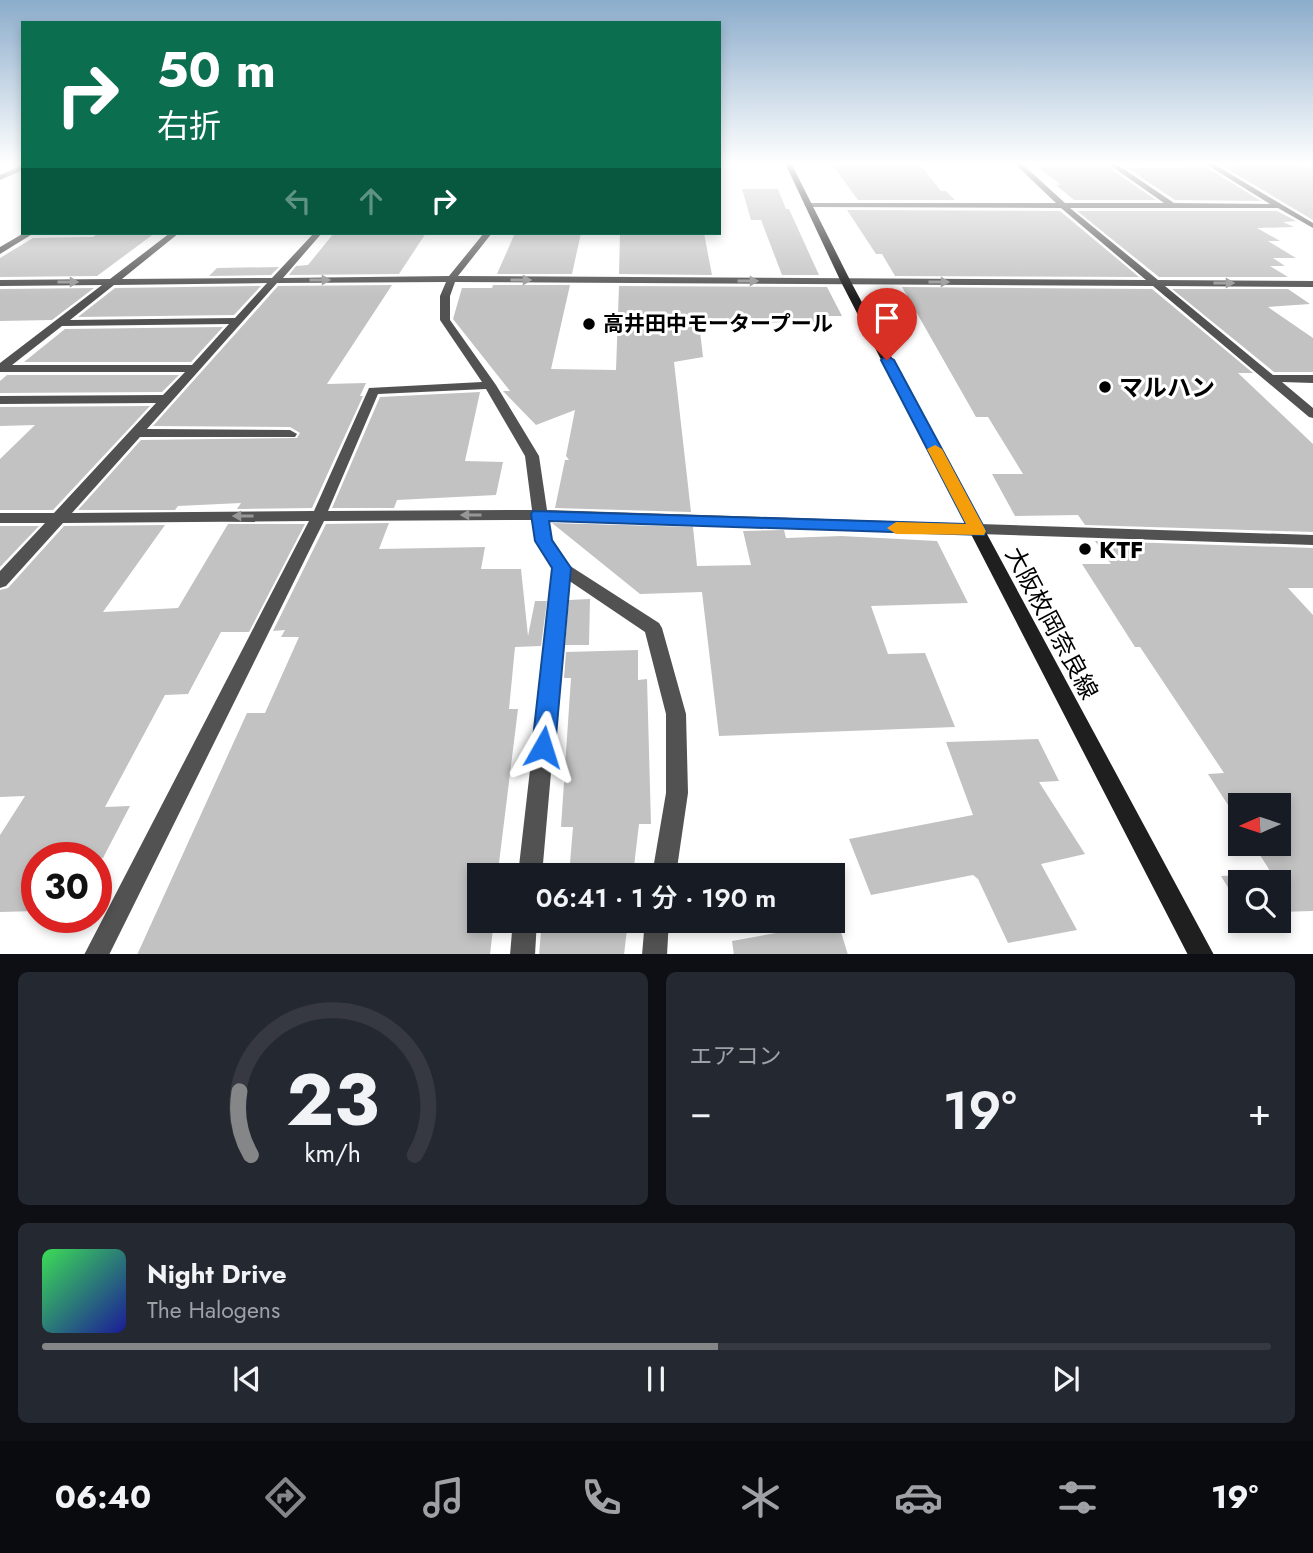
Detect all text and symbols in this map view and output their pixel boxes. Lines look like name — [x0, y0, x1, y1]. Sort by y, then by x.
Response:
text: 50 m — [157, 35, 276, 105]
icon: right — [42, 49, 133, 140]
text: 右折 — [157, 103, 221, 149]
icon: left — [279, 182, 317, 220]
icon: ahead — [352, 182, 390, 220]
icon: right — [425, 182, 463, 220]
one-way arrow — [309, 274, 331, 286]
one-way arrow — [510, 274, 532, 286]
one-way arrow — [738, 275, 760, 287]
one-way arrow — [57, 276, 79, 288]
one-way arrow — [928, 276, 950, 288]
one-way arrow — [1213, 277, 1235, 289]
pin — [857, 288, 917, 360]
icon: arrive — [868, 299, 906, 337]
place label: 高井田中モータープール — [603, 309, 833, 339]
marker: 高井田中モータープール — [581, 316, 597, 332]
place label: マルハン — [1119, 370, 1215, 405]
marker: マルハン — [1097, 379, 1113, 395]
one-way arrow — [460, 509, 482, 521]
one-way arrow — [232, 510, 254, 522]
place label: KTF — [1099, 532, 1143, 567]
street label: 大阪枚岡奈良線 — [997, 541, 1107, 705]
marker: KTF — [1077, 541, 1093, 557]
position arrow — [506, 710, 580, 784]
north arrow — [1228, 793, 1292, 856]
map controls — [1228, 793, 1291, 933]
speed limit sign: 30 — [21, 842, 112, 933]
button: search — [1228, 870, 1291, 933]
text: 06:41 · 1 分 · 190 m — [536, 879, 776, 917]
text: エアコン — [690, 1039, 782, 1073]
text: 23 — [286, 1047, 379, 1152]
text: 19° — [943, 1073, 1017, 1149]
text: − — [690, 1084, 712, 1139]
text: + — [1248, 1084, 1271, 1139]
text: km/h — [304, 1134, 361, 1170]
text: Night Drive — [147, 1255, 287, 1293]
text: The Halogens — [147, 1293, 280, 1327]
icon: previous — [228, 1360, 266, 1398]
icon: pause — [637, 1360, 675, 1398]
icon: next — [1047, 1360, 1085, 1398]
icon: directions — [261, 1473, 310, 1522]
icon: music — [419, 1473, 468, 1522]
icon: phone — [577, 1473, 626, 1522]
icon: climate — [736, 1473, 785, 1522]
icon: car — [894, 1473, 943, 1522]
icon: filters — [1053, 1473, 1102, 1522]
text: 06:40 — [55, 1474, 151, 1520]
text: 19° — [1211, 1474, 1258, 1520]

